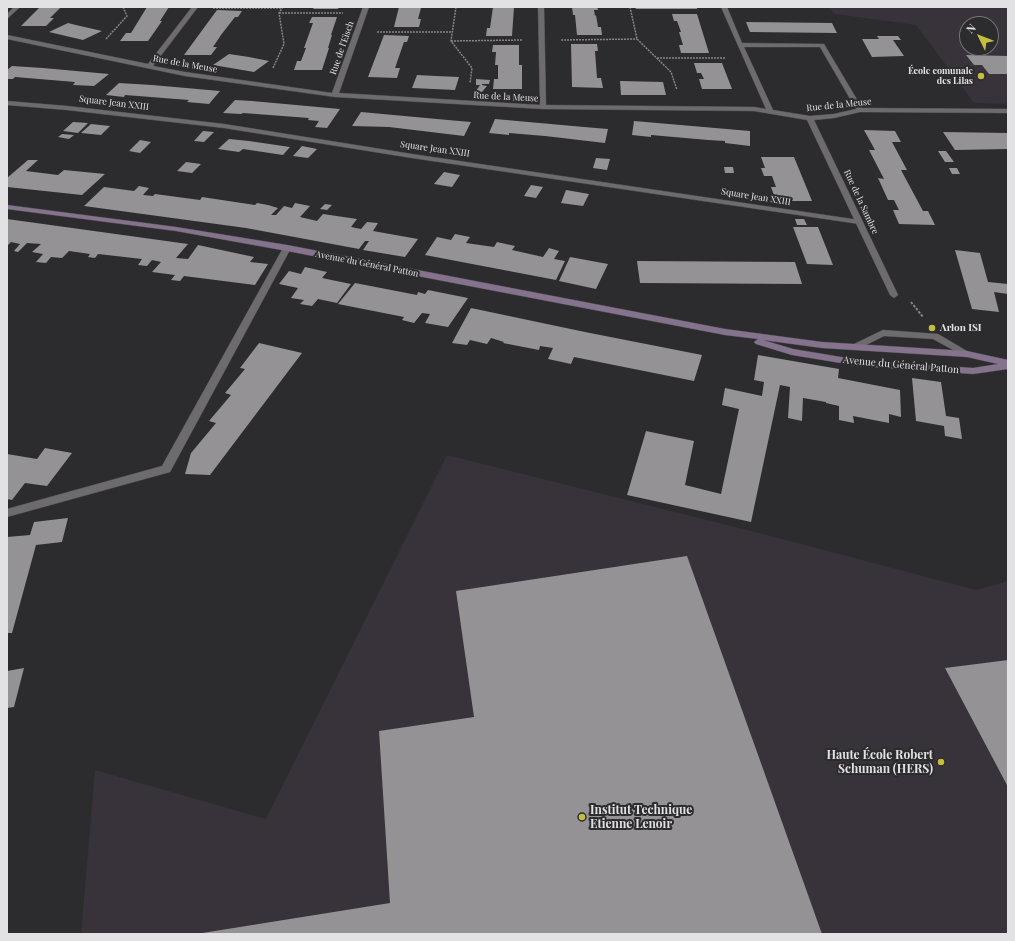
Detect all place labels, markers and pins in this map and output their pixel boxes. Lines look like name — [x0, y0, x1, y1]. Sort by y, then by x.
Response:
place label: École comunale des Lilas — [908, 66, 973, 87]
marker: École comunale des Lilas — [976, 71, 986, 81]
place label: Arlon ISI — [940, 322, 982, 334]
marker: Arlon ISI — [927, 323, 937, 333]
place label: Haute École Robert Schuman (HERS) — [826, 748, 933, 776]
marker: Haute École Robert Schuman (HERS) — [936, 757, 946, 767]
place label: Institut Technique Etienne Lenoir — [590, 803, 692, 831]
marker: Institut Technique Etienne Lenoir — [577, 812, 587, 822]

